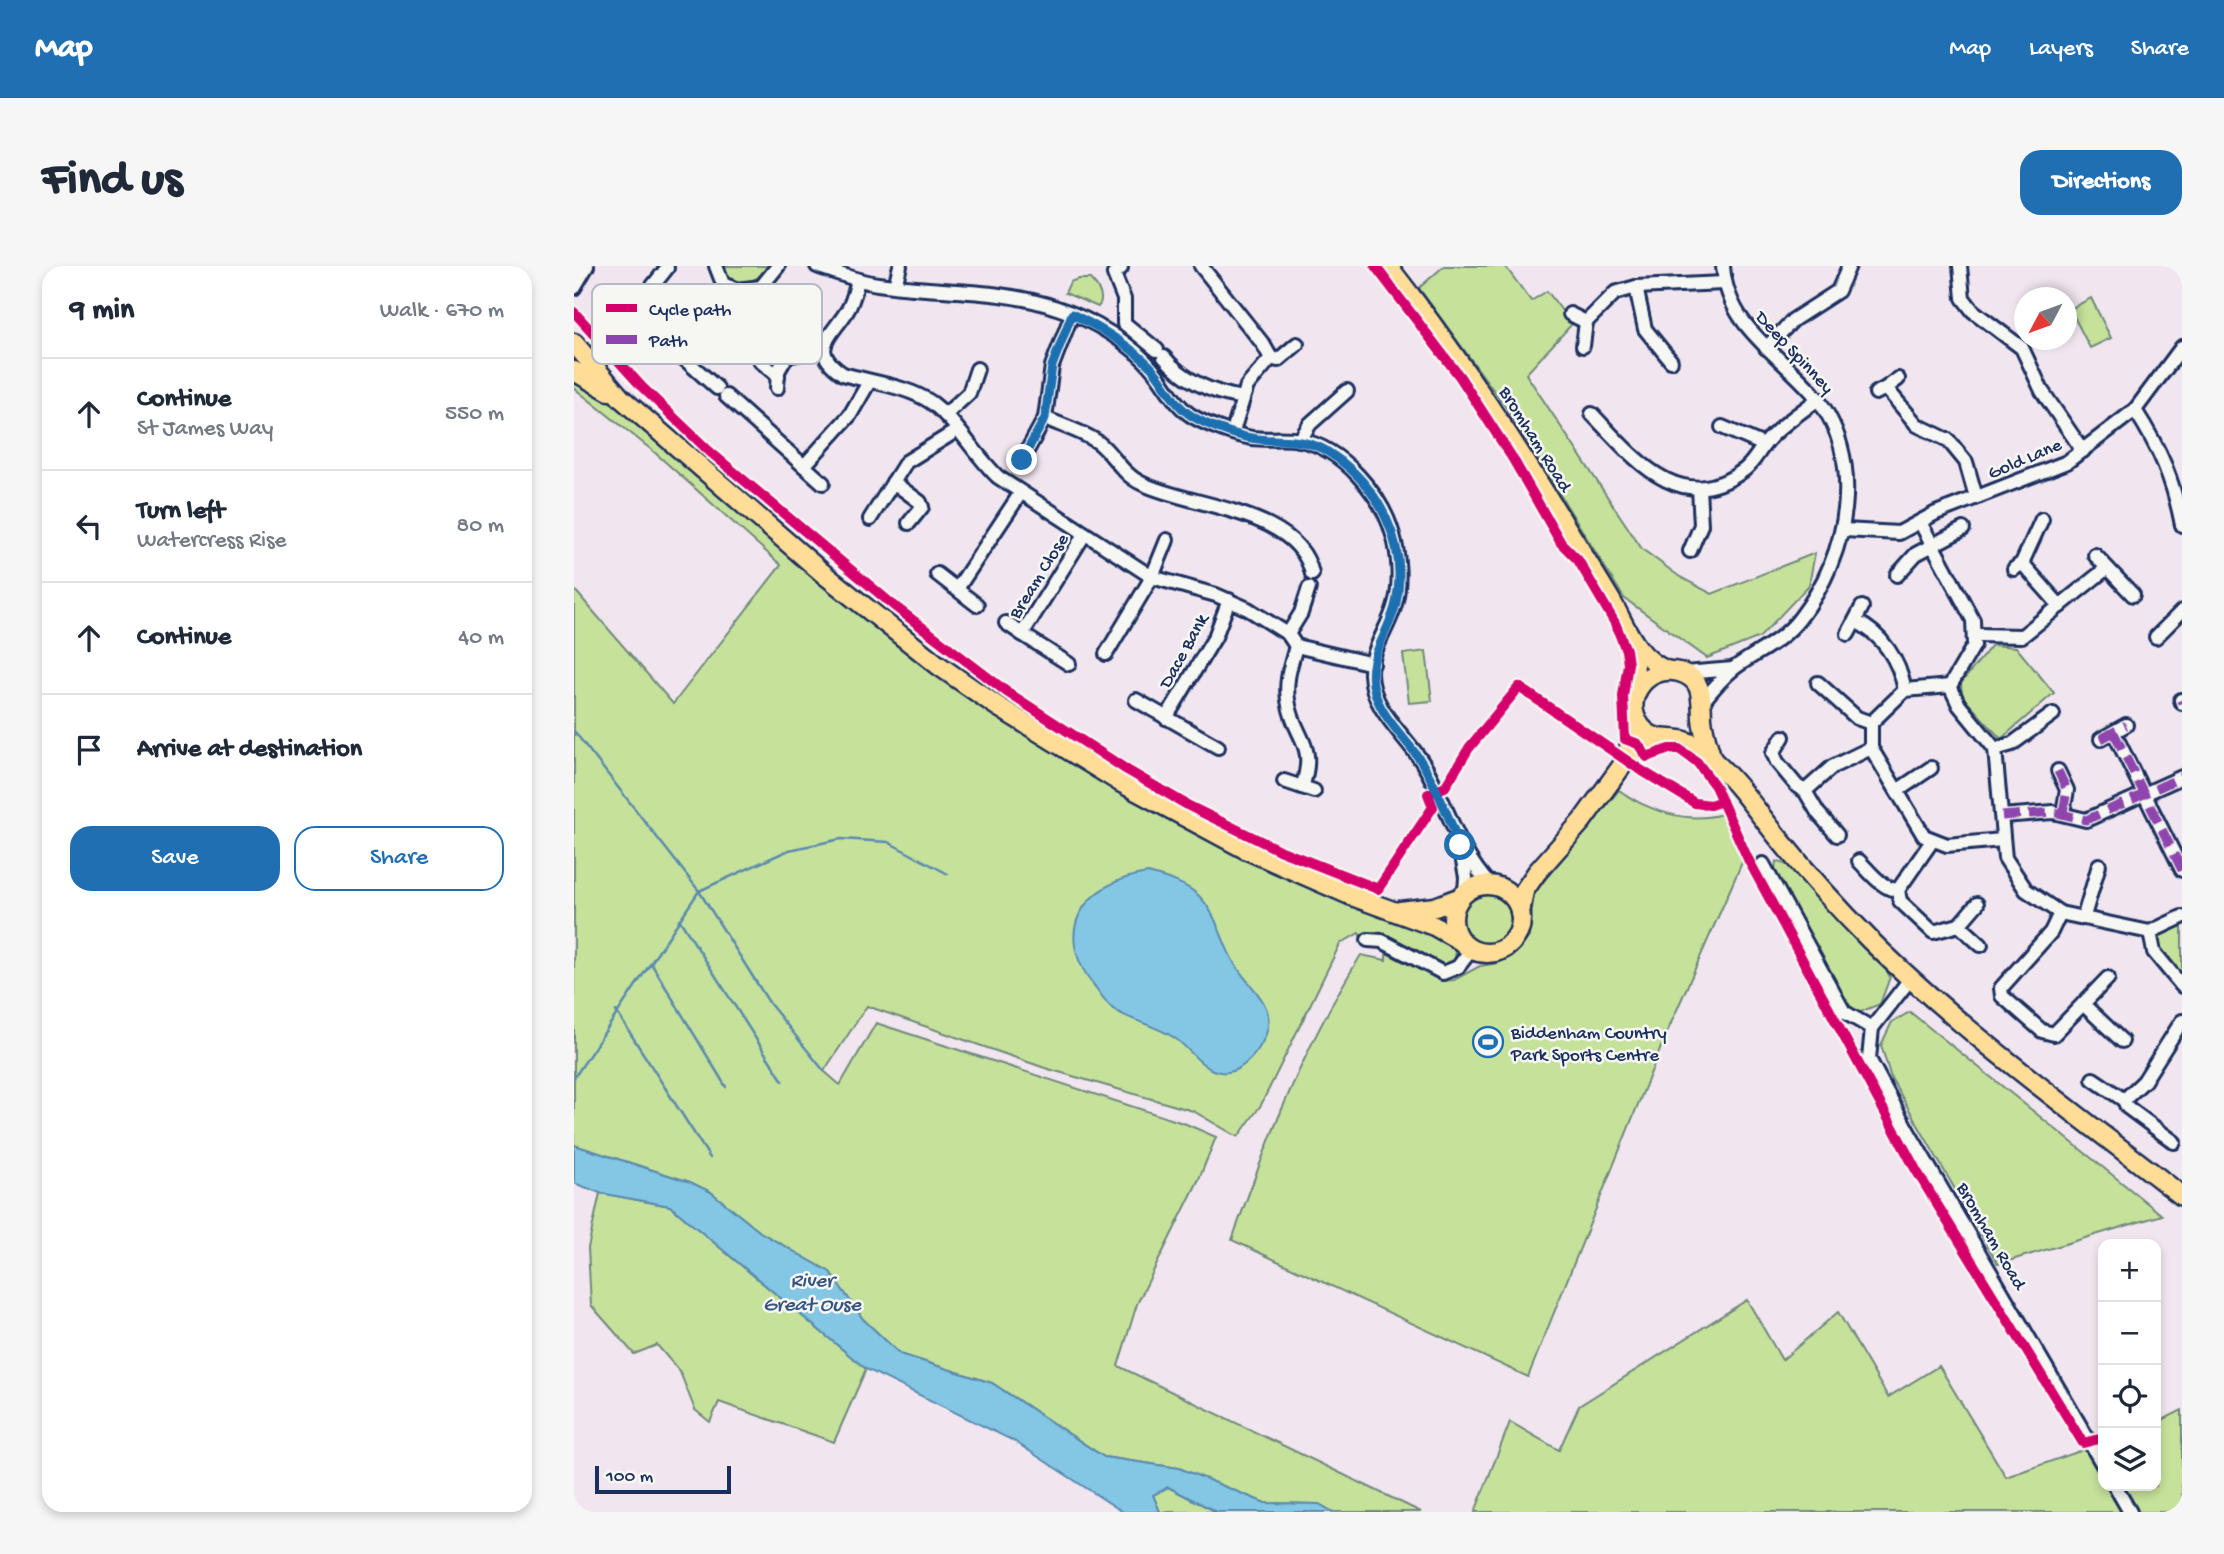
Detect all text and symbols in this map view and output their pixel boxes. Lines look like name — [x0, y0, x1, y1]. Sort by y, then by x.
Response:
text: Map — [35, 30, 92, 68]
text: Map — [1949, 35, 1991, 64]
text: Layers — [2029, 35, 2093, 64]
text: Share — [2131, 35, 2189, 64]
button: Directions — [2020, 150, 2182, 215]
text: Find us — [42, 153, 182, 211]
legend — [592, 284, 822, 364]
north arrow — [2014, 287, 2077, 350]
text: 9 min — [70, 294, 134, 329]
text: Walk · 670 m — [380, 298, 504, 325]
text: Cycle path — [649, 300, 731, 323]
street label: Deep Spinney — [1748, 306, 1838, 400]
text: Path — [648, 331, 688, 354]
street label: Bromham Road — [1492, 382, 1577, 498]
text: Continue — [137, 385, 231, 416]
icon: ahead — [70, 395, 108, 433]
text: 550 m — [445, 401, 504, 428]
text: St James Way — [137, 416, 273, 443]
street label: Gold Lane — [1985, 434, 2066, 486]
route end — [1006, 444, 1037, 475]
text: Turn left — [137, 497, 225, 528]
icon: left — [70, 507, 108, 545]
text: 80 m — [457, 513, 504, 540]
text: Watercress Rise — [137, 528, 286, 555]
street label: Bream Close — [1004, 530, 1075, 624]
street label: Dace Bank — [1154, 609, 1216, 695]
icon: ahead — [70, 619, 108, 657]
text: Continue — [137, 623, 231, 654]
text: 40 m — [458, 625, 504, 652]
icon: arrive — [70, 731, 108, 769]
text: Arrive at destination — [137, 735, 362, 766]
button: Save — [70, 826, 280, 891]
button: Share — [294, 826, 504, 891]
route start — [1444, 829, 1475, 860]
place label: Biddenham Country Park Sports Centre — [1510, 1023, 1667, 1068]
sports icon: Biddenham Country Park Sports Centre — [1471, 1025, 1505, 1059]
street label: Bromham Road — [1950, 1178, 2031, 1296]
map controls — [2098, 1239, 2161, 1491]
button: + — [2098, 1239, 2161, 1302]
water label: River Great Ouse — [763, 1270, 862, 1319]
button: − — [2098, 1302, 2161, 1365]
button: locate — [2098, 1365, 2161, 1428]
button: layers — [2098, 1428, 2161, 1491]
scale bar — [595, 1463, 732, 1495]
text: 100 m — [606, 1466, 653, 1489]

